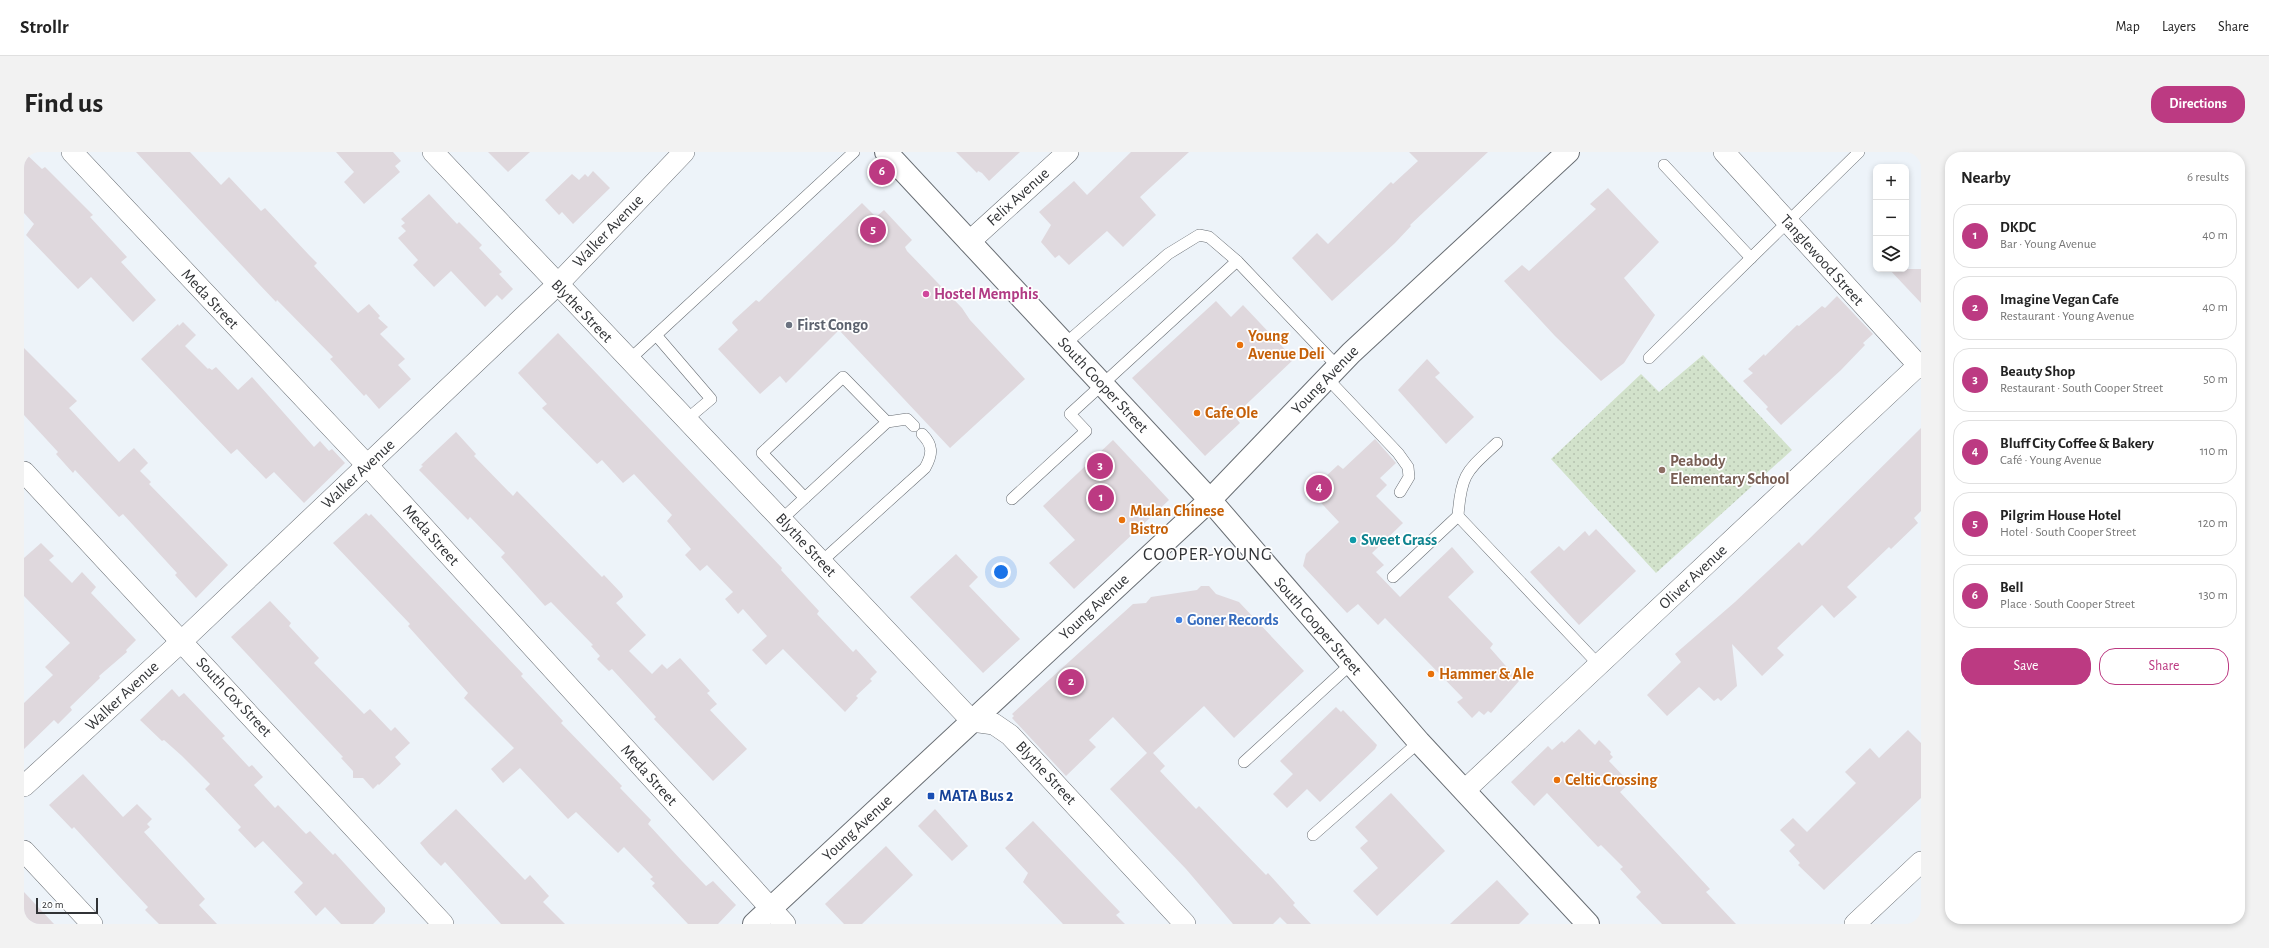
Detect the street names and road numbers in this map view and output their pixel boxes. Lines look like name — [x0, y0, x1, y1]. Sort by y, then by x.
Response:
street label: Felix Avenue — [984, 165, 1052, 229]
street label: Walker Avenue — [570, 192, 646, 270]
street label: Tanglewood Street — [1777, 211, 1867, 309]
street label: Meda Street — [178, 266, 242, 332]
street label: Blythe Street — [548, 277, 616, 346]
street label: South Cooper Street — [1055, 334, 1151, 436]
street label: Young Avenue — [1288, 343, 1362, 417]
street label: Walker Avenue — [318, 436, 398, 512]
street label: Meda Street — [400, 502, 462, 568]
street label: Blythe Street — [772, 510, 839, 581]
street label: Oliver Avenue — [1656, 542, 1730, 612]
street label: Young Avenue — [1056, 571, 1132, 643]
street label: South Cooper Street — [1271, 574, 1365, 678]
street label: South Cox Street — [193, 654, 275, 740]
street label: Walker Avenue — [82, 658, 162, 734]
street label: Blythe Street — [1012, 738, 1079, 809]
street label: Meda Street — [618, 742, 680, 808]
street label: Young Avenue — [819, 792, 895, 864]

